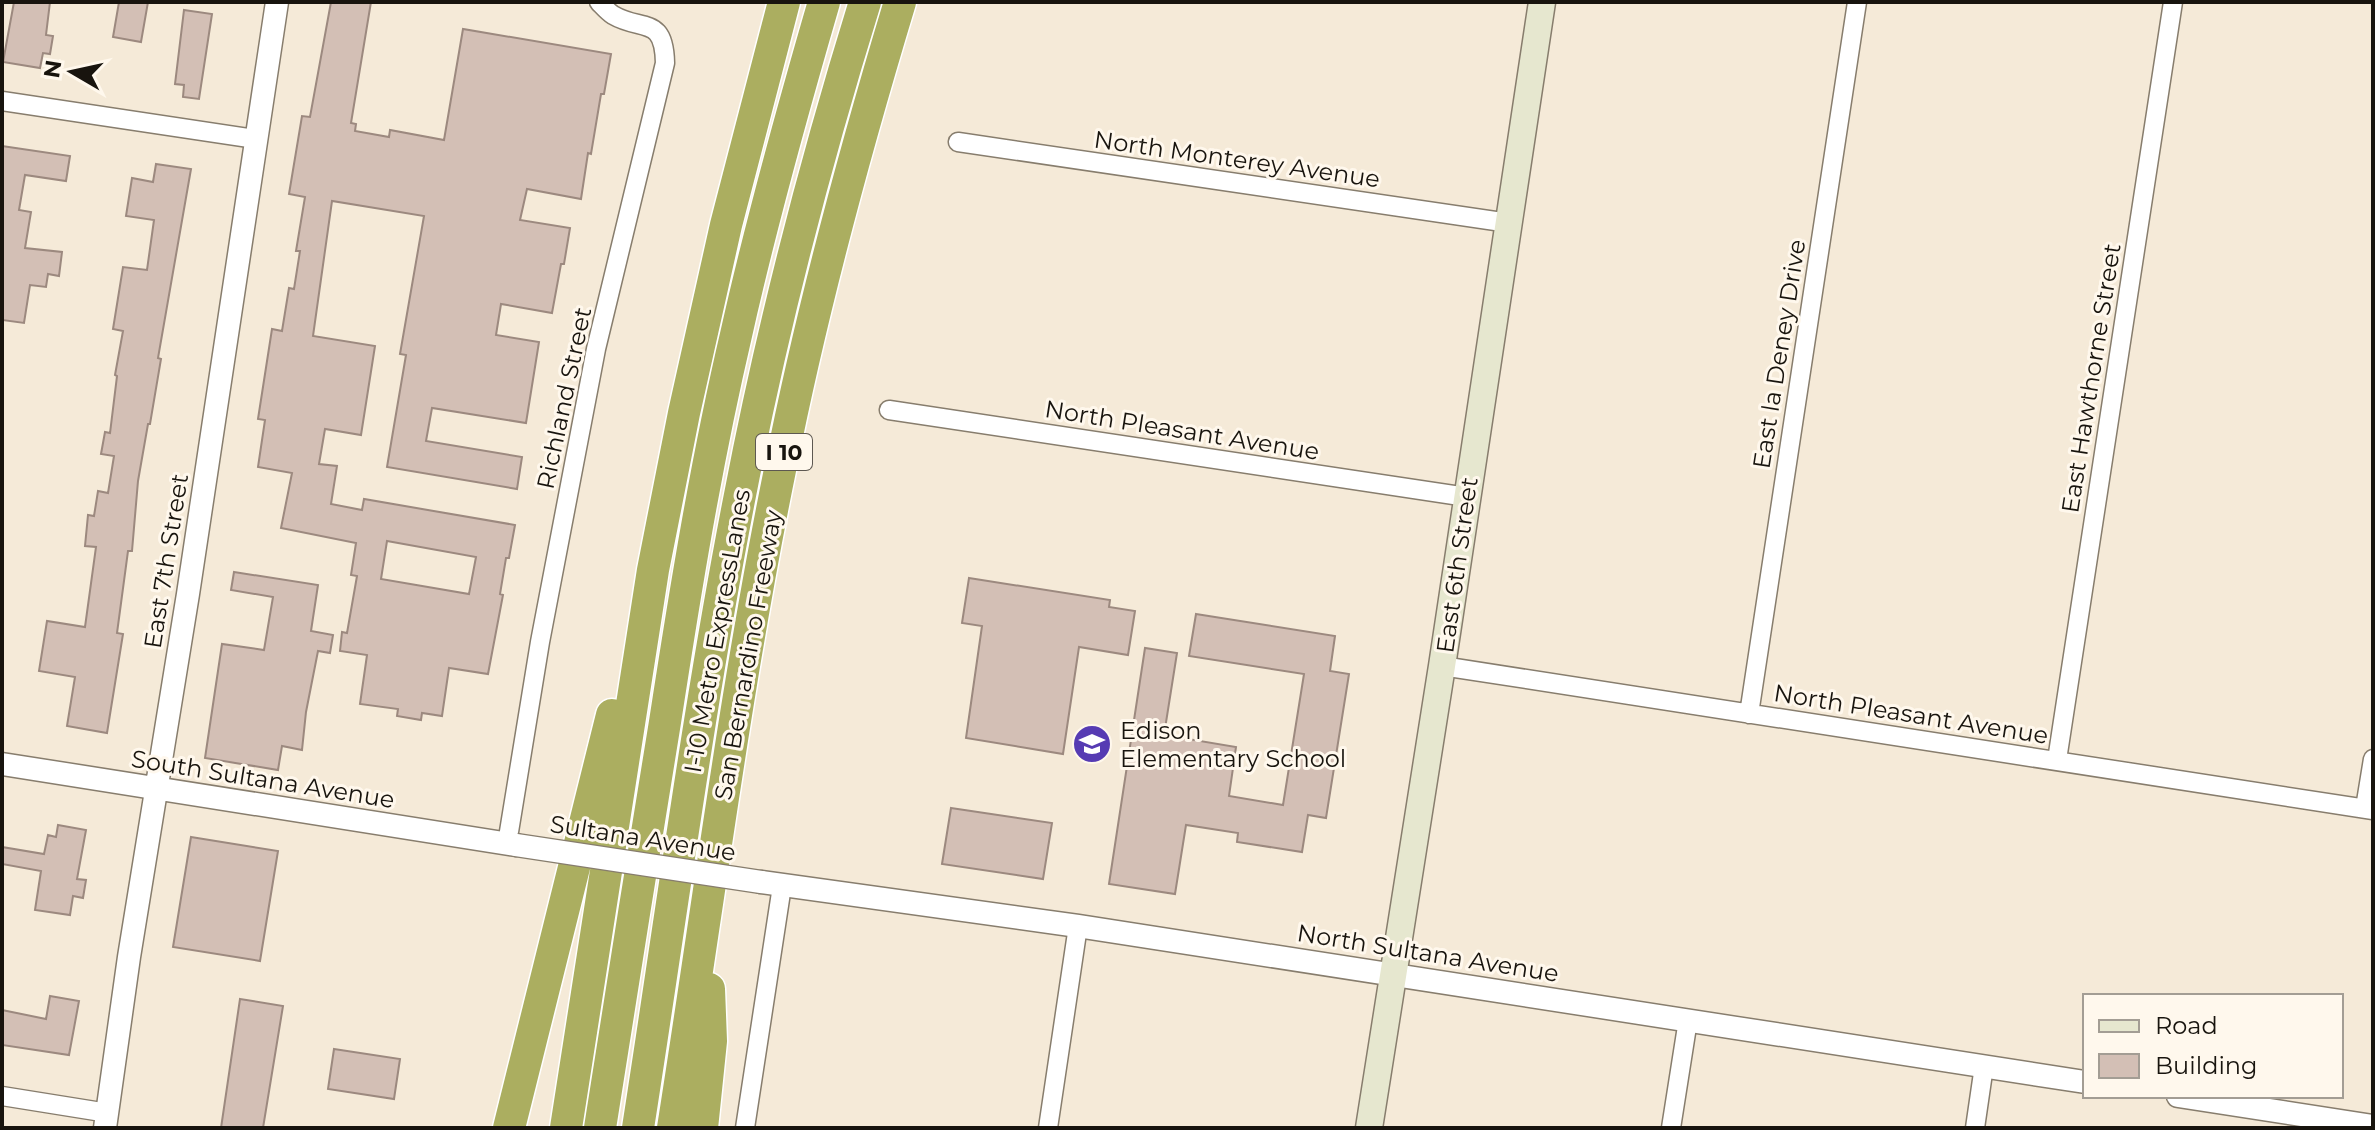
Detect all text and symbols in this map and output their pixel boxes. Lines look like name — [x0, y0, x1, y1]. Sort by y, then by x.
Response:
north arrow — [32, 32, 112, 112]
text: N — [38, 58, 67, 80]
street label: North Monterey Avenue — [1092, 125, 1382, 193]
street label: East la Deney Drive — [1747, 237, 1811, 471]
street label: East Hawthorne Street — [2055, 241, 2127, 515]
street label: Richland Street — [531, 304, 597, 492]
street label: North Pleasant Avenue — [1043, 394, 1321, 466]
road number: I 10 — [756, 434, 812, 470]
street label: East 7th Street — [138, 471, 194, 650]
street label: East 6th Street — [1430, 475, 1484, 655]
street label: I-10 Metro ExpressLanes — [678, 487, 756, 775]
street label: San Bernardino Freeway — [708, 508, 788, 802]
street label: North Pleasant Avenue — [1772, 678, 2050, 750]
place label: Edison Elementary School — [1120, 716, 1346, 773]
school or university icon: Edison Elementary School — [1071, 723, 1113, 765]
street label: South Sultana Avenue — [129, 744, 397, 814]
street label: Sultana Avenue — [548, 809, 738, 867]
street label: North Sultana Avenue — [1295, 918, 1561, 988]
legend — [2083, 994, 2343, 1098]
text: Road — [2155, 1011, 2218, 1040]
text: Building — [2155, 1051, 2258, 1080]

